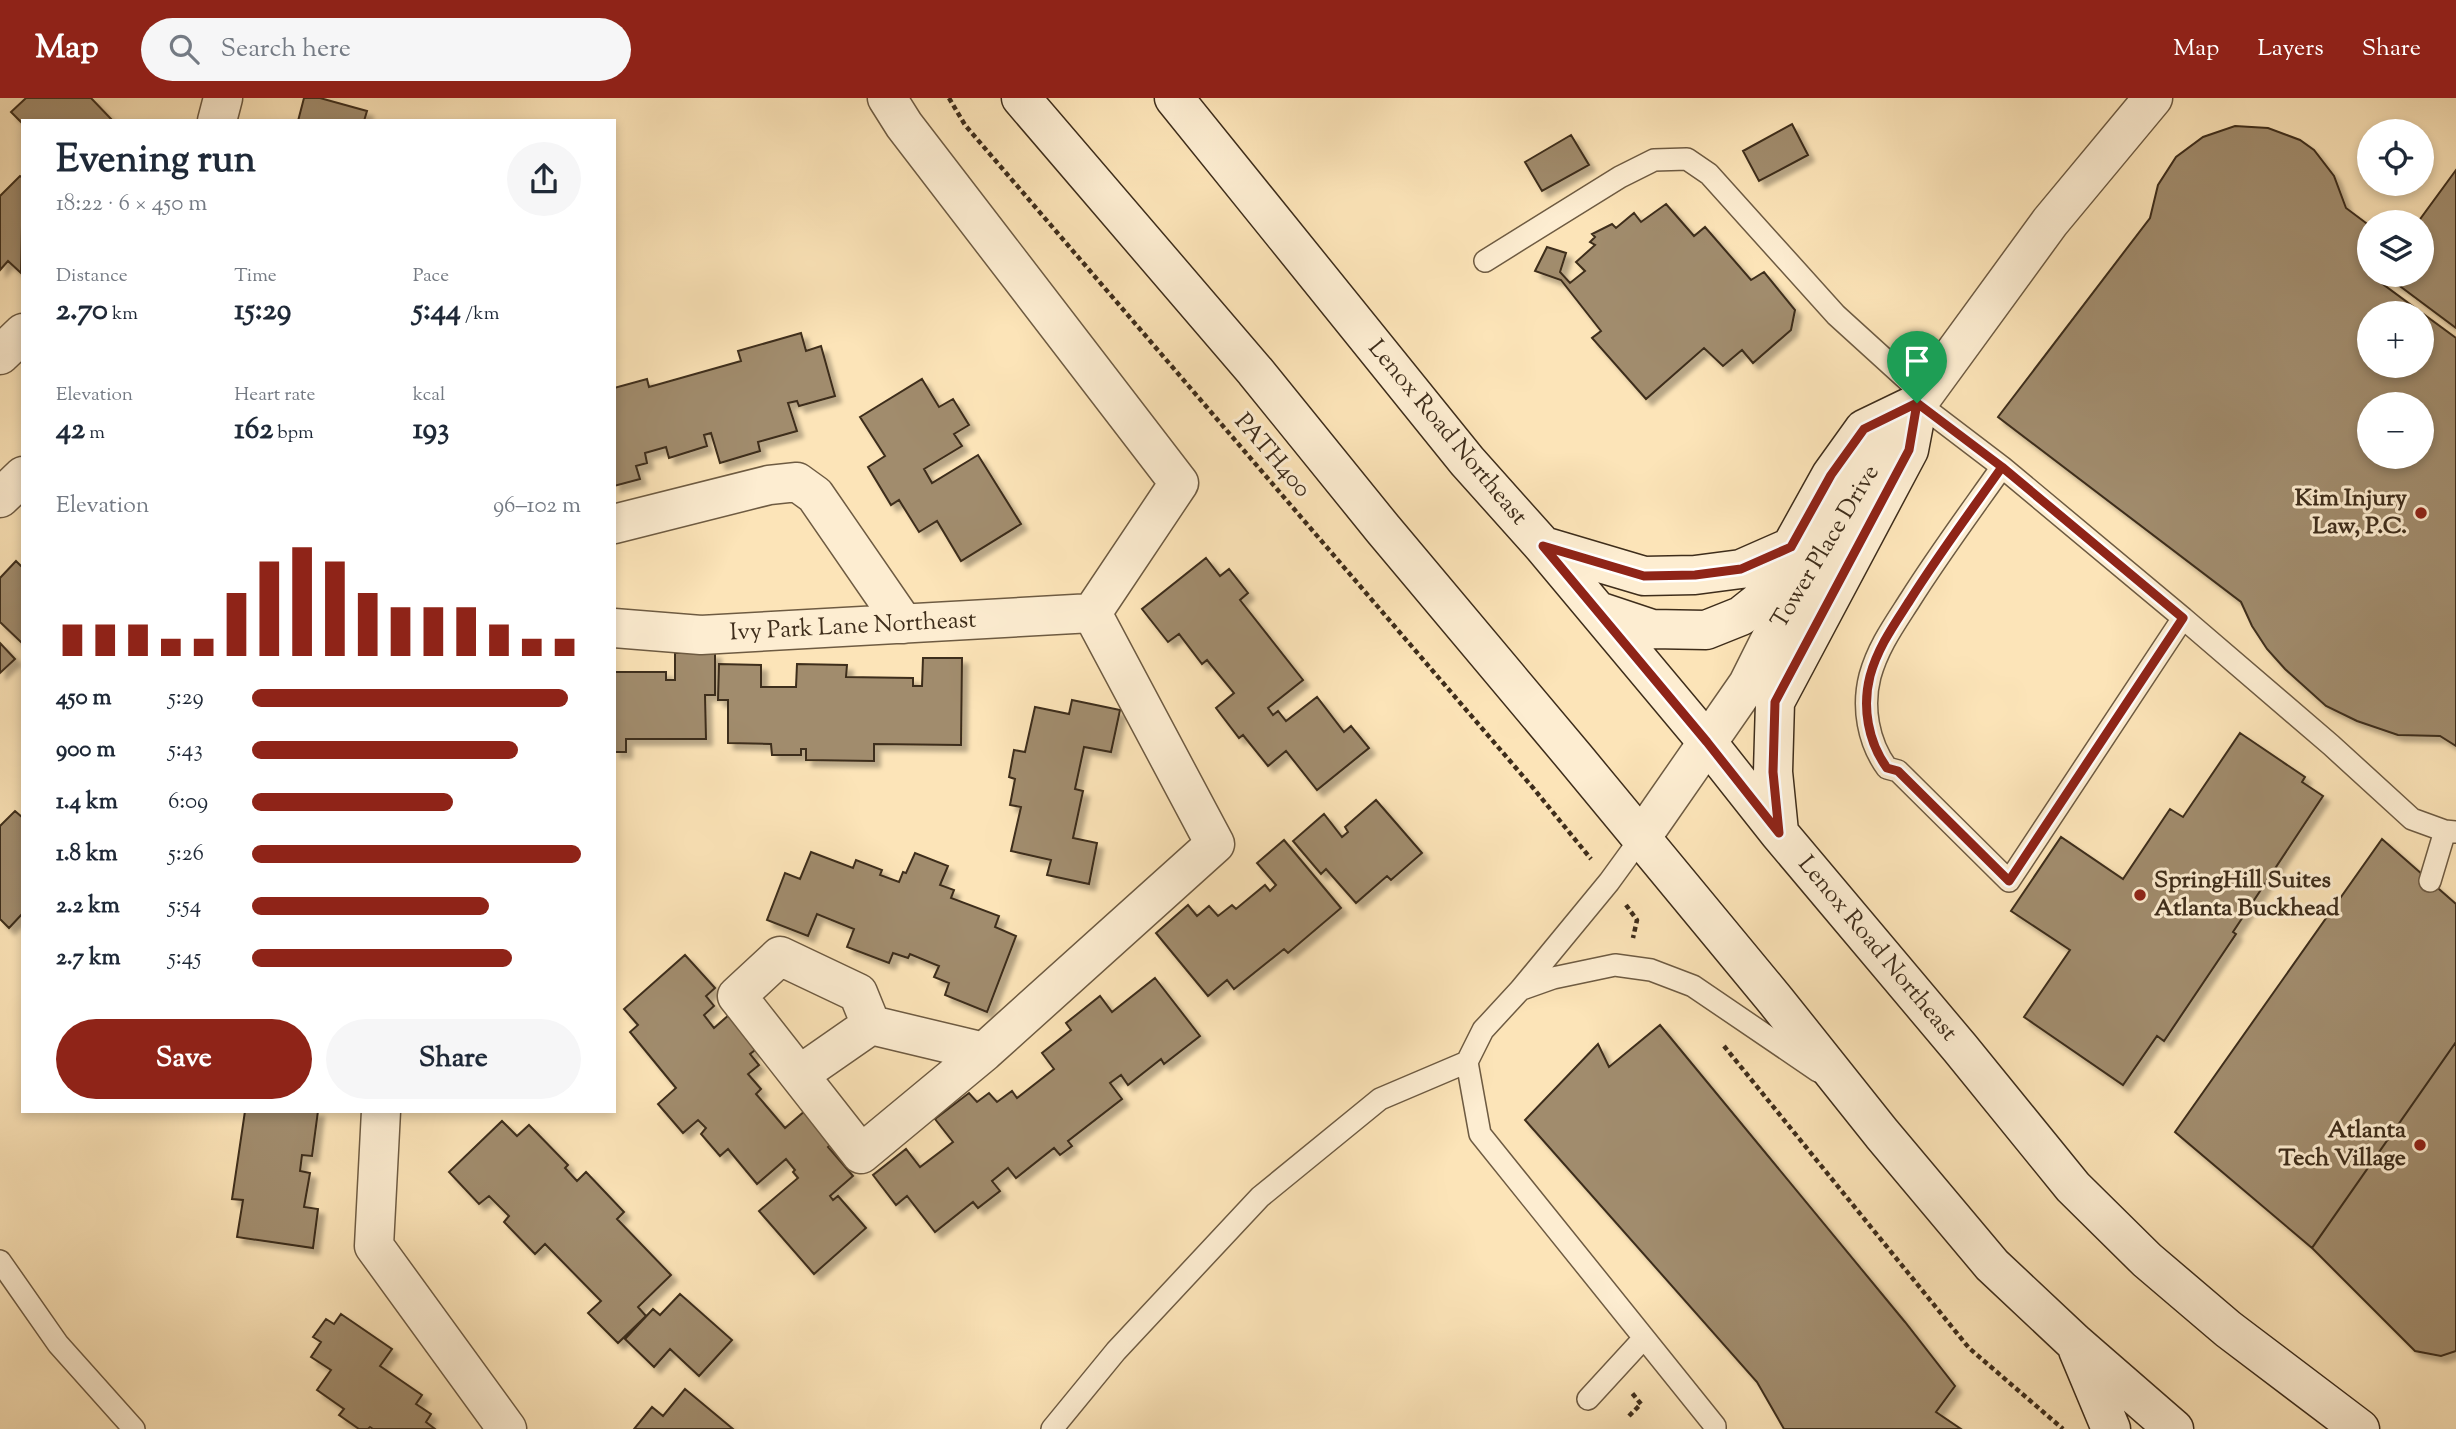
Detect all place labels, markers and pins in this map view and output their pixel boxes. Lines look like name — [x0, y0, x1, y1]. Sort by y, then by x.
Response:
pin — [1887, 331, 1947, 403]
place label: Kim Injury Law, P.C. — [2295, 482, 2407, 544]
marker: Kim Injury Law, P.C. — [2413, 505, 2429, 521]
place label: SpringHill Suites Atlanta Buckhead — [2154, 864, 2340, 926]
marker: SpringHill Suites Atlanta Buckhead — [2132, 887, 2148, 903]
place label: Atlanta Tech Village — [2278, 1114, 2407, 1176]
marker: Atlanta Tech Village — [2412, 1137, 2428, 1153]

